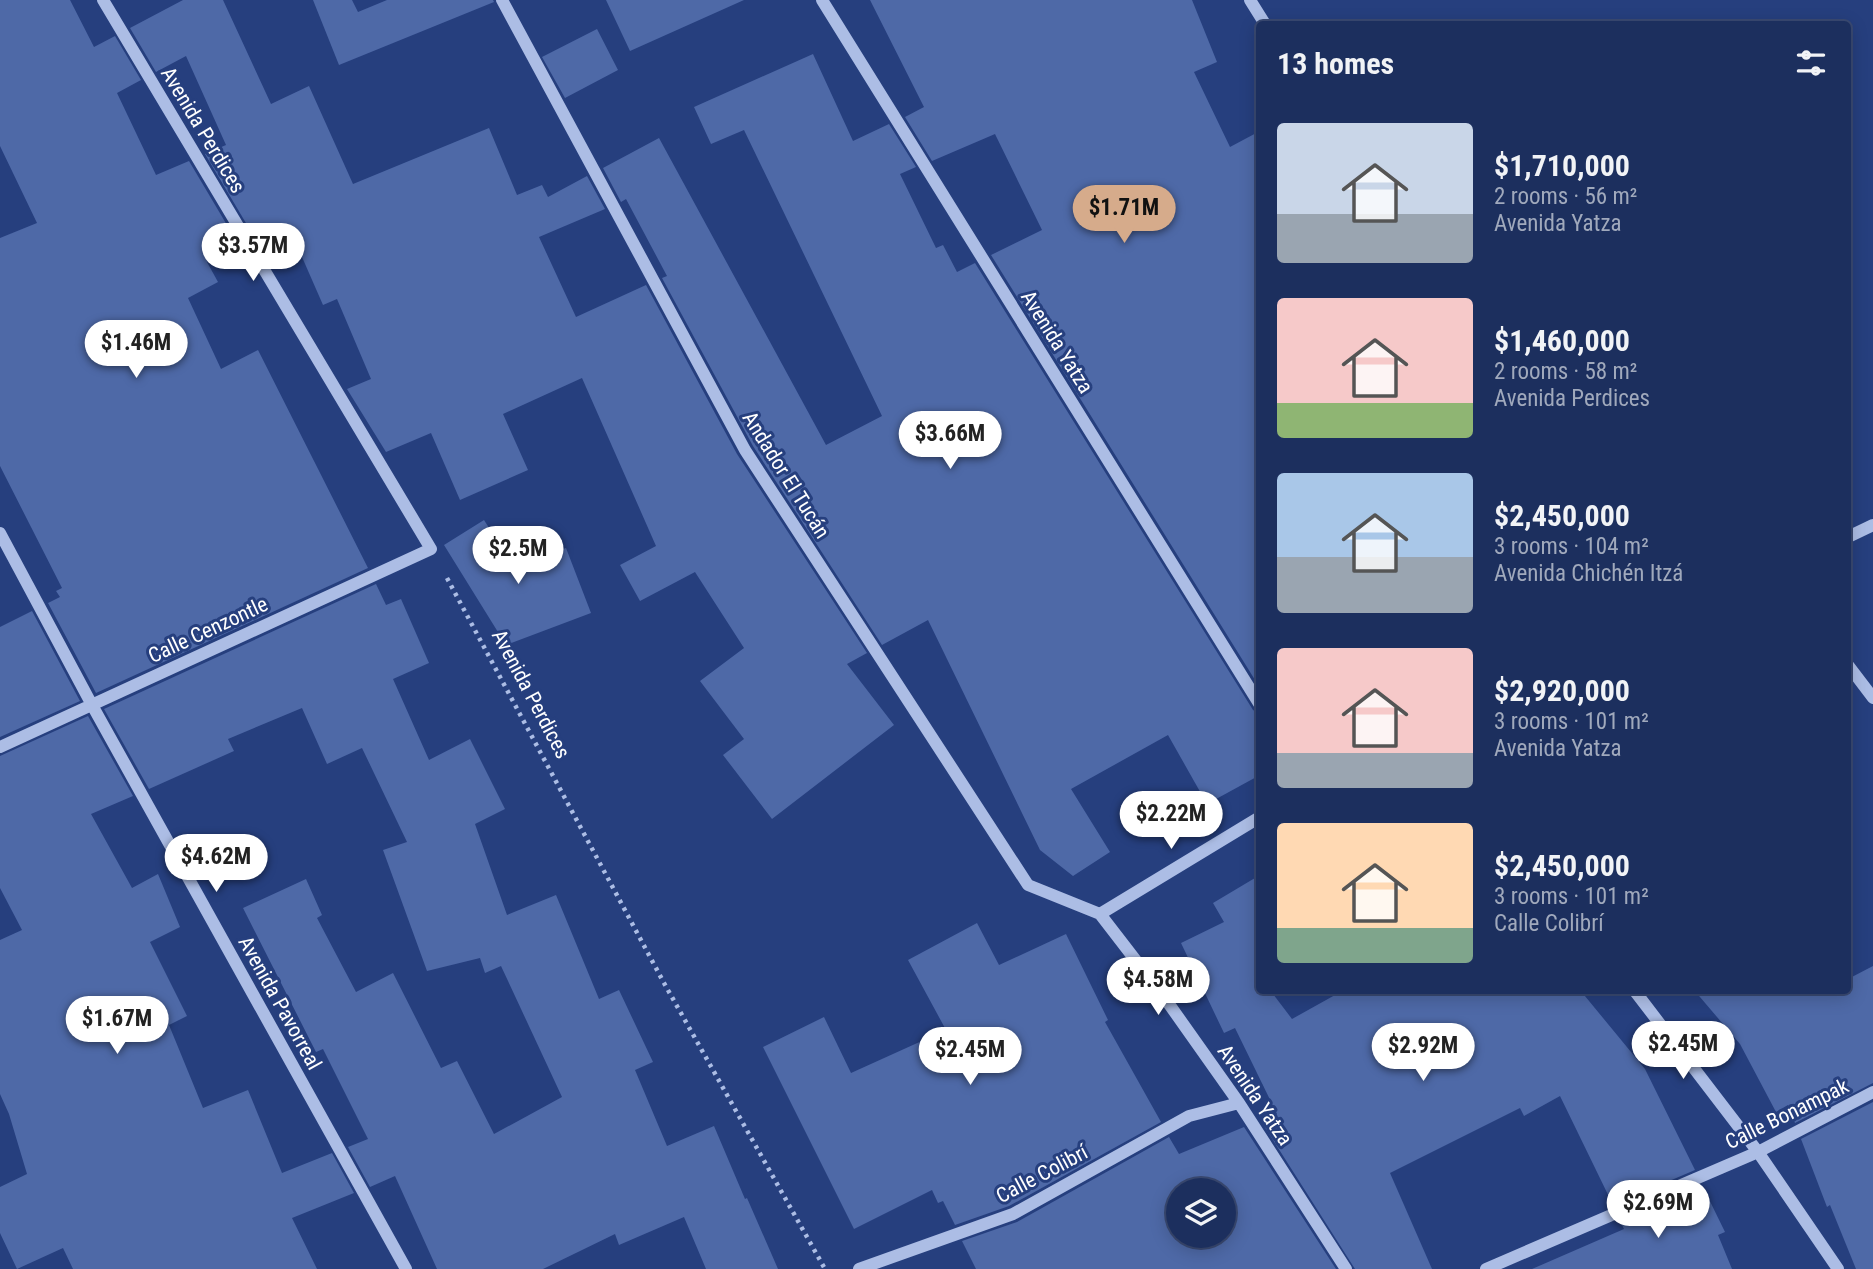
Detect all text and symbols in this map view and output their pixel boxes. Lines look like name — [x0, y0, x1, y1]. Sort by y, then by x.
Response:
icon: filters — [1792, 44, 1830, 82]
text: 13 homes — [1277, 46, 1394, 81]
street label: Avenida Perdices — [156, 63, 250, 197]
text: $1,710,000 — [1494, 148, 1630, 183]
icon: home — [1333, 151, 1417, 235]
text: 2 rooms · 56 m² — [1494, 183, 1637, 210]
pin: $1.71M — [1067, 186, 1181, 245]
text: $1.71M — [1089, 194, 1159, 221]
text: Avenida Yatza — [1494, 210, 1622, 237]
pin: $3.57M — [196, 224, 310, 283]
text: $3.57M — [218, 232, 288, 259]
street label: Avenida Yatza — [1016, 286, 1098, 398]
pin: $1.46M — [79, 320, 193, 380]
text: $1,460,000 — [1494, 323, 1630, 358]
icon: home — [1333, 326, 1417, 410]
text: $1.46M — [101, 329, 171, 356]
text: 2 rooms · 58 m² — [1494, 358, 1637, 385]
text: Avenida Perdices — [1494, 385, 1650, 412]
street label: Andador El Tucán — [737, 407, 835, 543]
pin: $3.66M — [893, 412, 1007, 471]
text: $3.66M — [915, 420, 985, 447]
text: $2,450,000 — [1494, 498, 1630, 533]
icon: home — [1333, 501, 1417, 585]
pin: $2.5M — [469, 526, 567, 586]
text: 3 rooms · 104 m² — [1494, 533, 1649, 560]
text: $2.5M — [489, 535, 548, 562]
text: Avenida Chichén Itzá — [1494, 560, 1683, 587]
street label: Calle Cenzontle — [145, 592, 272, 668]
street label: Avenida Perdices — [487, 625, 575, 763]
text: $2,920,000 — [1494, 673, 1630, 708]
icon: home — [1333, 676, 1417, 760]
text: 3 rooms · 101 m² — [1494, 708, 1649, 735]
text: Avenida Yatza — [1494, 735, 1622, 762]
pin: $2.22M — [1114, 792, 1228, 851]
text: $2.22M — [1136, 800, 1206, 827]
pin: $4.62M — [159, 834, 273, 894]
text: $4.62M — [181, 843, 251, 870]
text: $2,450,000 — [1494, 848, 1630, 883]
icon: home — [1333, 851, 1417, 935]
text: 3 rooms · 101 m² — [1494, 883, 1649, 910]
text: Calle Colibrí — [1494, 910, 1604, 937]
street label: Avenida Pavorreal — [233, 932, 327, 1074]
pin: $4.58M — [1101, 958, 1215, 1017]
text: $4.58M — [1123, 966, 1193, 993]
pin: $1.67M — [60, 996, 174, 1056]
text: $1.67M — [82, 1005, 152, 1032]
pin: $2.45M — [1626, 1021, 1740, 1081]
pin: $2.92M — [1366, 1024, 1480, 1083]
pin: $2.45M — [913, 1028, 1027, 1087]
text: $2.45M — [1648, 1030, 1718, 1057]
text: $2.92M — [1388, 1032, 1458, 1059]
text: $2.45M — [935, 1036, 1005, 1063]
street label: Avenida Yatza — [1213, 1040, 1297, 1150]
street label: Calle Bonampak — [1721, 1074, 1853, 1154]
street label: Calle Colibrí — [992, 1139, 1093, 1208]
map controls — [1166, 1178, 1236, 1248]
button: layers — [1166, 1178, 1236, 1248]
pin: $2.69M — [1601, 1180, 1715, 1240]
text: $2.69M — [1623, 1189, 1693, 1216]

